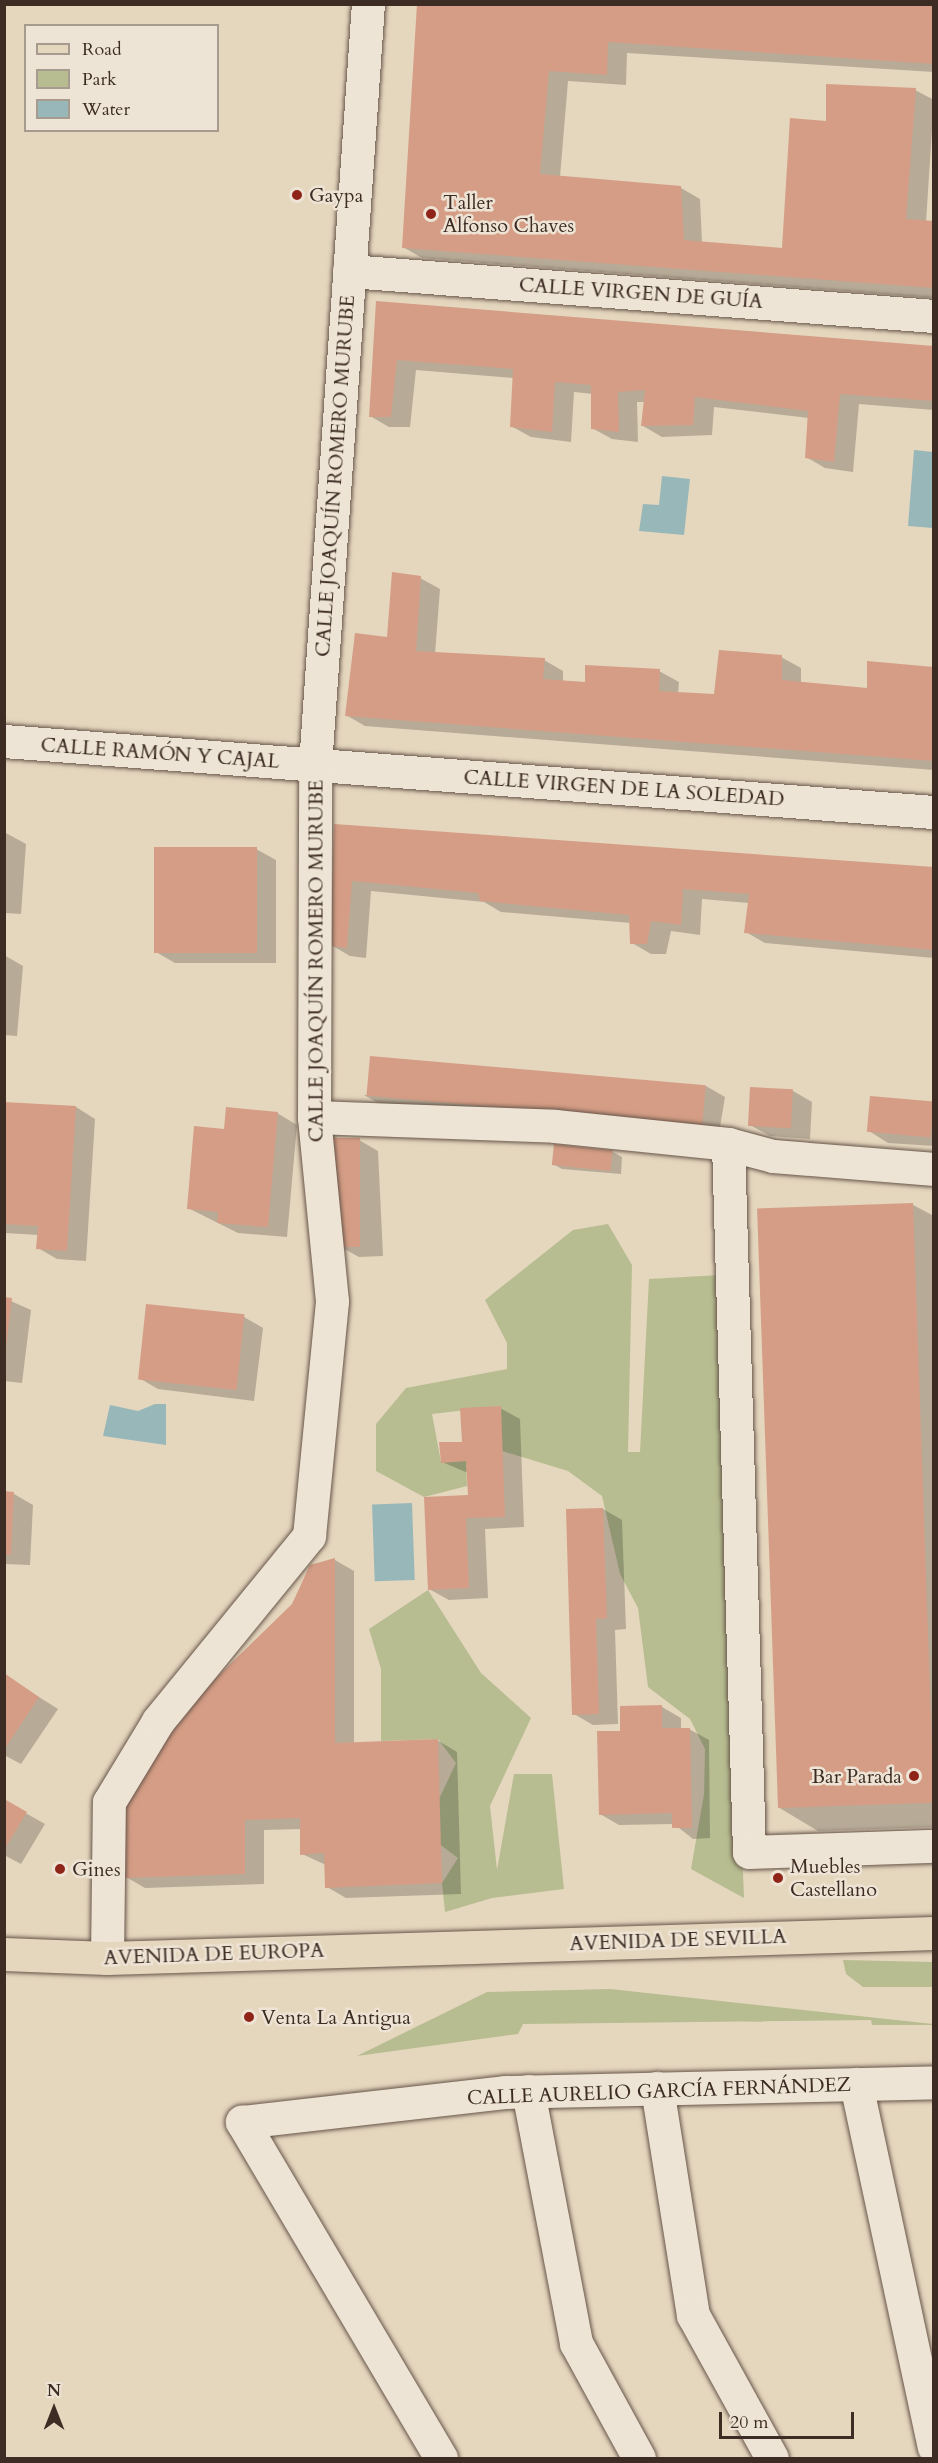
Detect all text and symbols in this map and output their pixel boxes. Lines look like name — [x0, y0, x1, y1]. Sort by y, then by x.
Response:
legend — [24, 24, 219, 132]
text: Road — [82, 37, 122, 62]
text: Park — [82, 67, 117, 92]
text: Water — [82, 97, 130, 122]
place label: Gaypa — [309, 183, 363, 207]
marker: Gaypa — [290, 188, 304, 202]
place label: Taller Alfonso Chaves — [443, 190, 574, 237]
marker: Taller Alfonso Chaves — [424, 207, 438, 221]
street label: CALLE VIRGEN DE GUÍA — [518, 272, 764, 314]
street label: CALLE JOAQUÍN ROMERO MURUBE — [310, 294, 360, 658]
street label: CALLE RAMÓN Y CAJAL — [40, 733, 280, 773]
street label: CALLE VIRGEN DE LA SOLEDAD — [463, 765, 785, 811]
street label: CALLE JOAQUÍN ROMERO MURUBE — [304, 780, 328, 1142]
place label: Bar Parada — [811, 1764, 902, 1788]
marker: Bar Parada — [907, 1769, 921, 1783]
place label: Muebles Castellano — [790, 1854, 877, 1901]
place label: Gines — [72, 1857, 121, 1881]
marker: Gines — [53, 1862, 67, 1876]
marker: Muebles Castellano — [771, 1871, 785, 1885]
street label: AVENIDA DE SEVILLA — [569, 1924, 787, 1956]
street label: AVENIDA DE EUROPA — [103, 1938, 325, 1970]
place label: Venta La Antigua — [261, 2005, 411, 2029]
marker: Venta La Antigua — [242, 2010, 256, 2024]
street label: CALLE AURELIO GARCÍA FERNÁNDEZ — [467, 2072, 851, 2110]
north arrow — [24, 2379, 84, 2439]
text: N — [47, 2380, 61, 2402]
scale bar — [722, 2400, 857, 2438]
text: 20 m — [730, 2410, 769, 2435]

